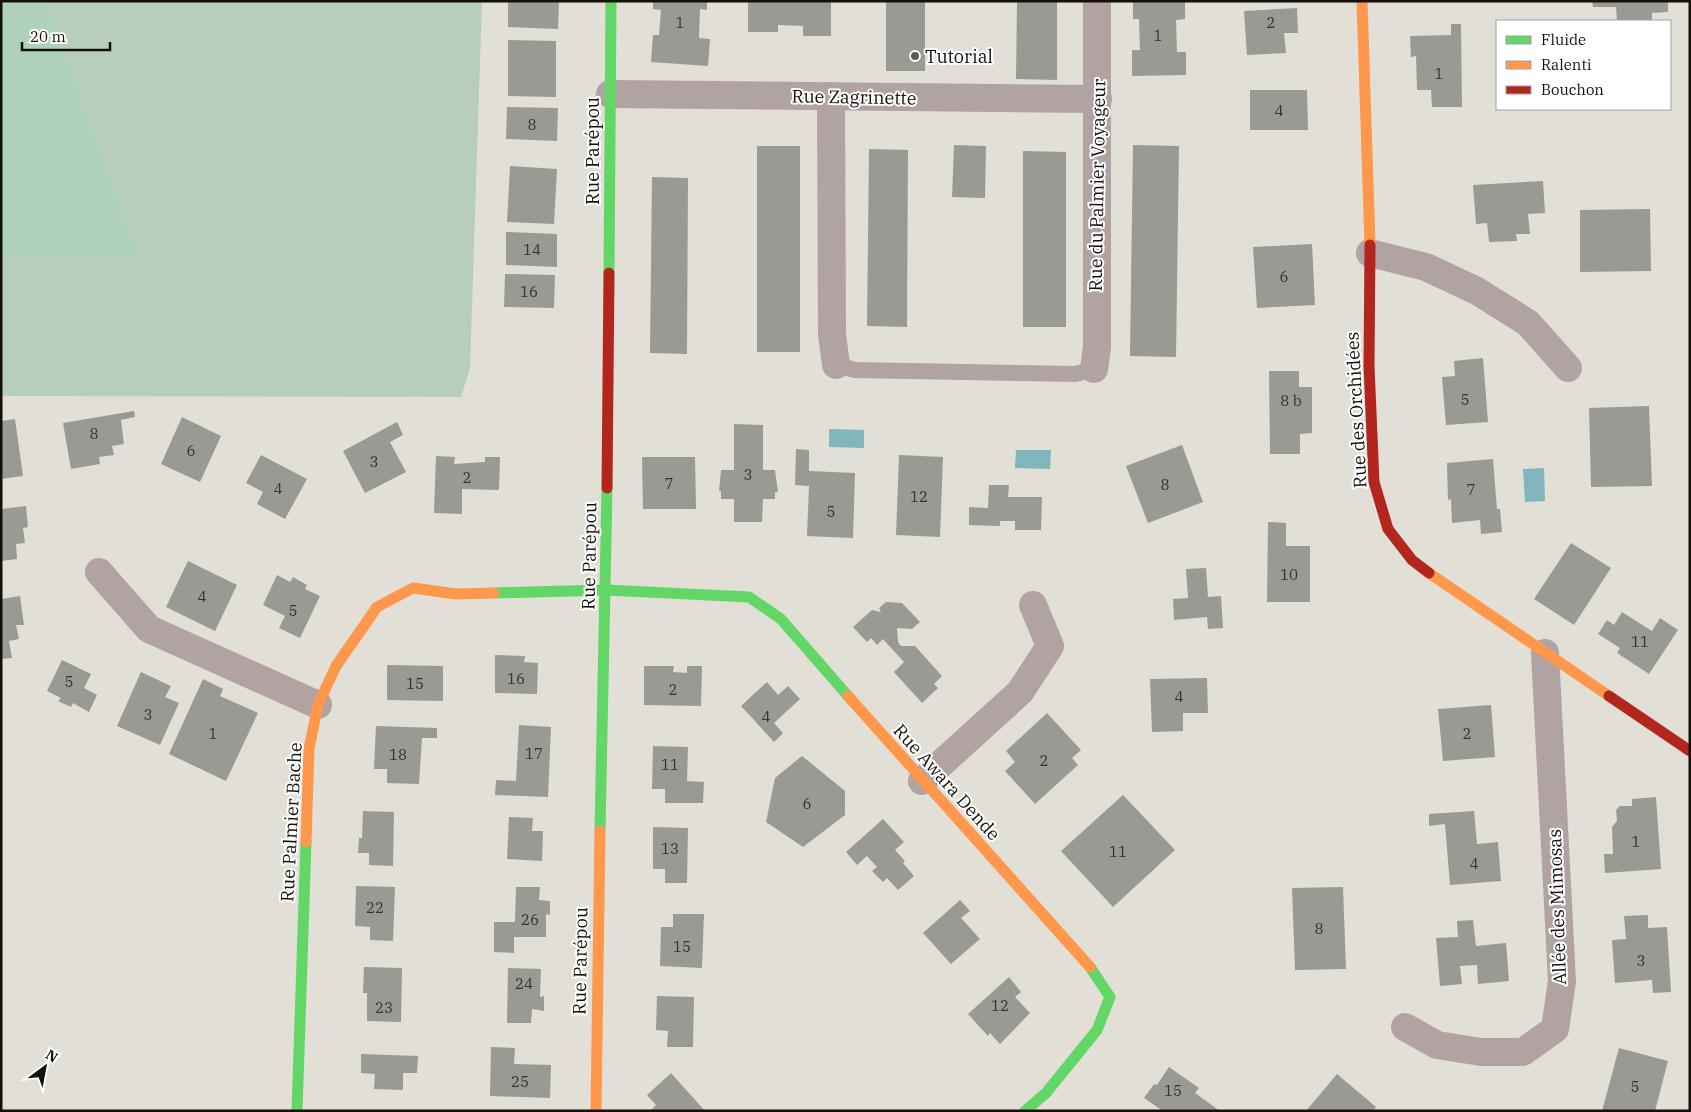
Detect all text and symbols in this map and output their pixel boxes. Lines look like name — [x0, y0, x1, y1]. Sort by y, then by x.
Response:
house number: 1 — [675, 13, 685, 32]
house number: 2 — [1266, 13, 1276, 32]
scale bar — [22, 20, 110, 52]
legend — [1496, 20, 1671, 110]
house number: 1 — [1153, 26, 1163, 45]
text: 20 m — [30, 27, 66, 46]
text: Fluide — [1541, 30, 1586, 49]
place label: Tutorial — [925, 45, 993, 68]
marker: Tutorial — [909, 50, 921, 62]
text: Ralenti — [1541, 55, 1592, 74]
house number: 1 — [1434, 64, 1444, 83]
street label: Rue du Palmier Voyageur — [1084, 78, 1110, 292]
text: Bouchon — [1541, 80, 1604, 99]
street label: Rue Zagrinette — [791, 84, 917, 110]
street label: Rue Parépou — [581, 97, 604, 205]
house number: 4 — [1274, 101, 1284, 120]
house number: 8 — [527, 115, 537, 134]
house number: 14 — [523, 240, 541, 259]
house number: 6 — [1279, 267, 1289, 286]
house number: 16 — [520, 282, 538, 301]
street label: Rue des Orchidées — [1340, 331, 1372, 489]
house number: 5 — [1460, 390, 1470, 409]
house number: 8 b — [1280, 391, 1302, 410]
house number: 8 — [89, 424, 99, 443]
house number: 6 — [186, 441, 196, 460]
house number: 3 — [369, 452, 379, 471]
house number: 3 — [743, 465, 753, 484]
house number: 2 — [462, 468, 472, 487]
house number: 7 — [664, 474, 674, 493]
house number: 8 — [1160, 475, 1170, 494]
house number: 4 — [273, 479, 283, 498]
house number: 7 — [1466, 480, 1476, 499]
house number: 12 — [910, 487, 928, 506]
street label: Rue Parépou — [577, 502, 601, 610]
house number: 5 — [826, 502, 836, 521]
house number: 10 — [1280, 565, 1298, 584]
house number: 4 — [197, 587, 207, 606]
house number: 5 — [288, 601, 298, 620]
house number: 11 — [1631, 632, 1649, 651]
house number: 16 — [507, 669, 525, 688]
house number: 5 — [64, 672, 74, 691]
house number: 15 — [406, 674, 424, 693]
house number: 2 — [668, 680, 678, 699]
house number: 4 — [1174, 687, 1184, 706]
house number: 3 — [143, 705, 153, 724]
house number: 4 — [761, 707, 771, 726]
street label: Rue Awara Dende — [889, 719, 1005, 845]
house number: 1 — [208, 724, 218, 743]
house number: 2 — [1462, 724, 1472, 743]
street label: Rue Palmier Bache — [275, 742, 307, 902]
house number: 17 — [525, 744, 543, 763]
house number: 18 — [389, 745, 407, 764]
house number: 2 — [1039, 751, 1049, 770]
house number: 11 — [661, 755, 679, 774]
house number: 6 — [802, 794, 812, 813]
street label: Allée des Mimosas — [1543, 829, 1571, 985]
house number: 1 — [1631, 832, 1641, 851]
house number: 13 — [661, 839, 679, 858]
house number: 11 — [1109, 842, 1127, 861]
house number: 4 — [1469, 854, 1479, 873]
house number: 22 — [366, 898, 384, 917]
street label: Rue Parépou — [568, 907, 592, 1015]
house number: 26 — [521, 910, 539, 929]
house number: 8 — [1314, 919, 1324, 938]
house number: 15 — [673, 937, 691, 956]
house number: 3 — [1636, 951, 1646, 970]
house number: 24 — [515, 974, 533, 993]
house number: 12 — [991, 996, 1009, 1015]
house number: 23 — [375, 998, 393, 1017]
north arrow — [20, 1042, 70, 1092]
text: N — [42, 1045, 61, 1067]
house number: 25 — [511, 1072, 529, 1091]
house number: 5 — [1630, 1077, 1640, 1096]
house number: 15 — [1164, 1081, 1182, 1100]

